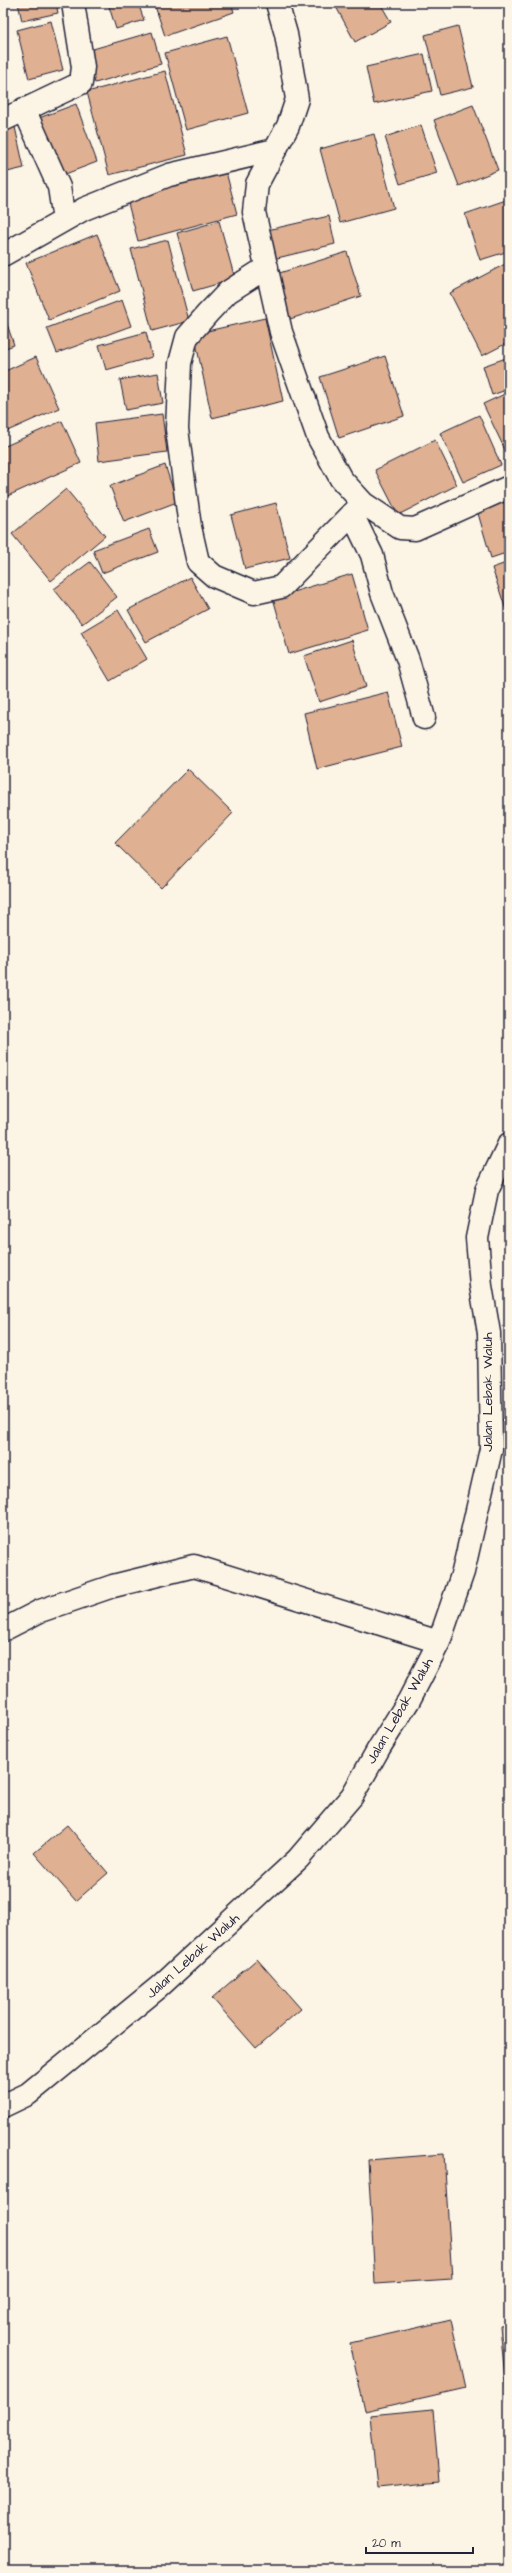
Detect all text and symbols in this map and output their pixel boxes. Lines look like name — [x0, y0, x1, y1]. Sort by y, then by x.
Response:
street label: Jalan Lebak Waluh — [478, 1332, 498, 1452]
street label: Jalan Lebak Waluh — [361, 1654, 439, 1768]
street label: Jalan Lebak Waluh — [142, 1909, 244, 2003]
scale bar — [366, 2529, 473, 2555]
text: 20 m — [372, 2535, 401, 2552]

